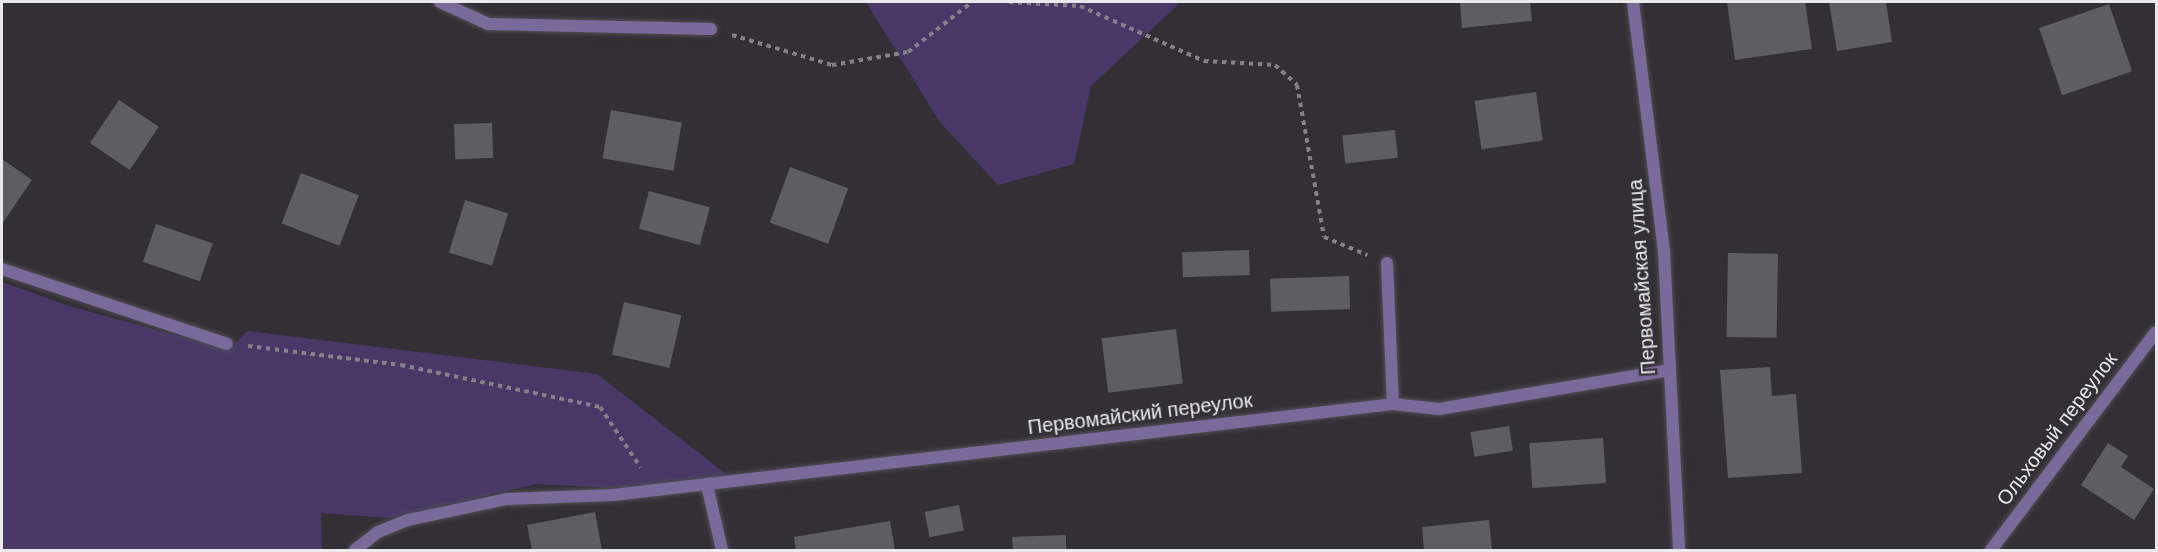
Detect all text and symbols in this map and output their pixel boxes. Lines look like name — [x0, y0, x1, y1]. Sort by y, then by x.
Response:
street label: Первомайская улица — [1623, 178, 1661, 376]
street label: Ольховый переулок — [1992, 348, 2122, 510]
street label: Первомайский переулок — [1026, 388, 1254, 440]

